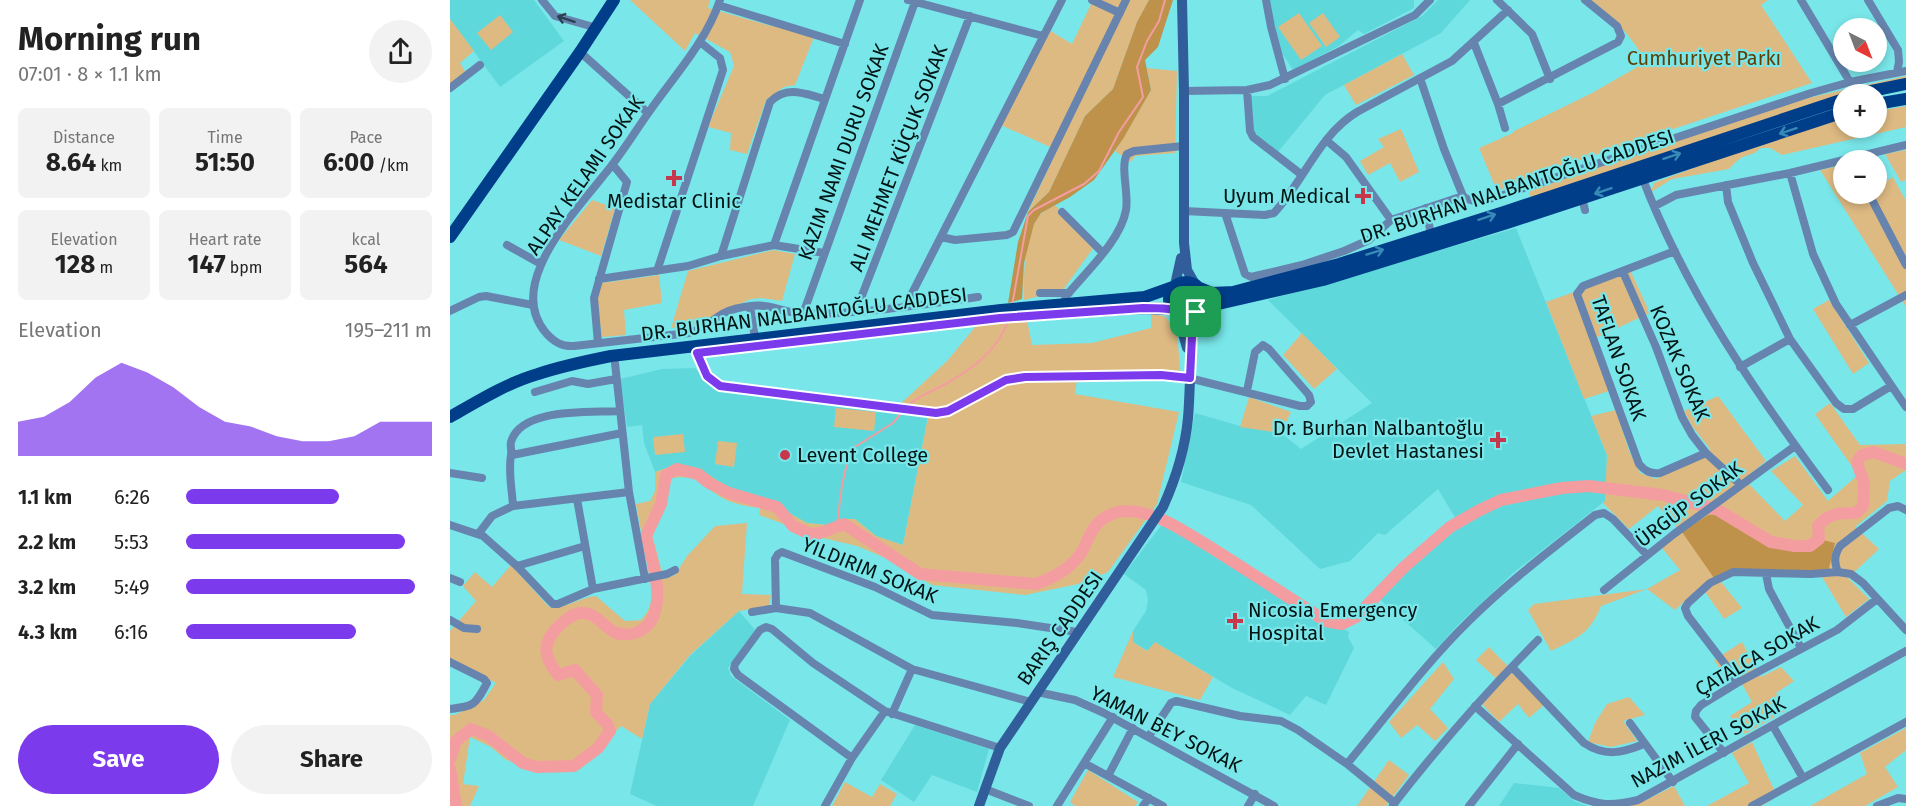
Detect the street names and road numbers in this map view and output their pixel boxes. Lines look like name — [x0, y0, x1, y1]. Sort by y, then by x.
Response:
street label: KAZIM NAMI DURU SOKAK — [793, 40, 893, 264]
street label: ALI MEHMET KÜÇUK SOKAK — [844, 41, 953, 275]
street label: ALPAY KELAMI SOKAK — [521, 91, 649, 259]
street label: DR. BURHAN NALBANTOĞLU CADDESI — [1357, 124, 1677, 248]
street label: DR. BURHAN NALBANTOĞLU CADDESI — [639, 282, 969, 346]
street label: TAFLAN SOKAK — [1586, 292, 1652, 424]
street label: KOZAK SOKAK — [1645, 301, 1715, 425]
street label: ÜRGÜP SOKAK — [1631, 456, 1747, 552]
street label: YILDIRIM SOKAK — [799, 532, 942, 608]
street label: BARIŞ CADDESI — [1012, 566, 1109, 690]
street label: ÇATALCA SOKAK — [1691, 611, 1824, 702]
street label: YAMAN BEY SOKAK — [1086, 681, 1246, 778]
street label: NAZIM İLERI SOKAK — [1626, 691, 1790, 793]

